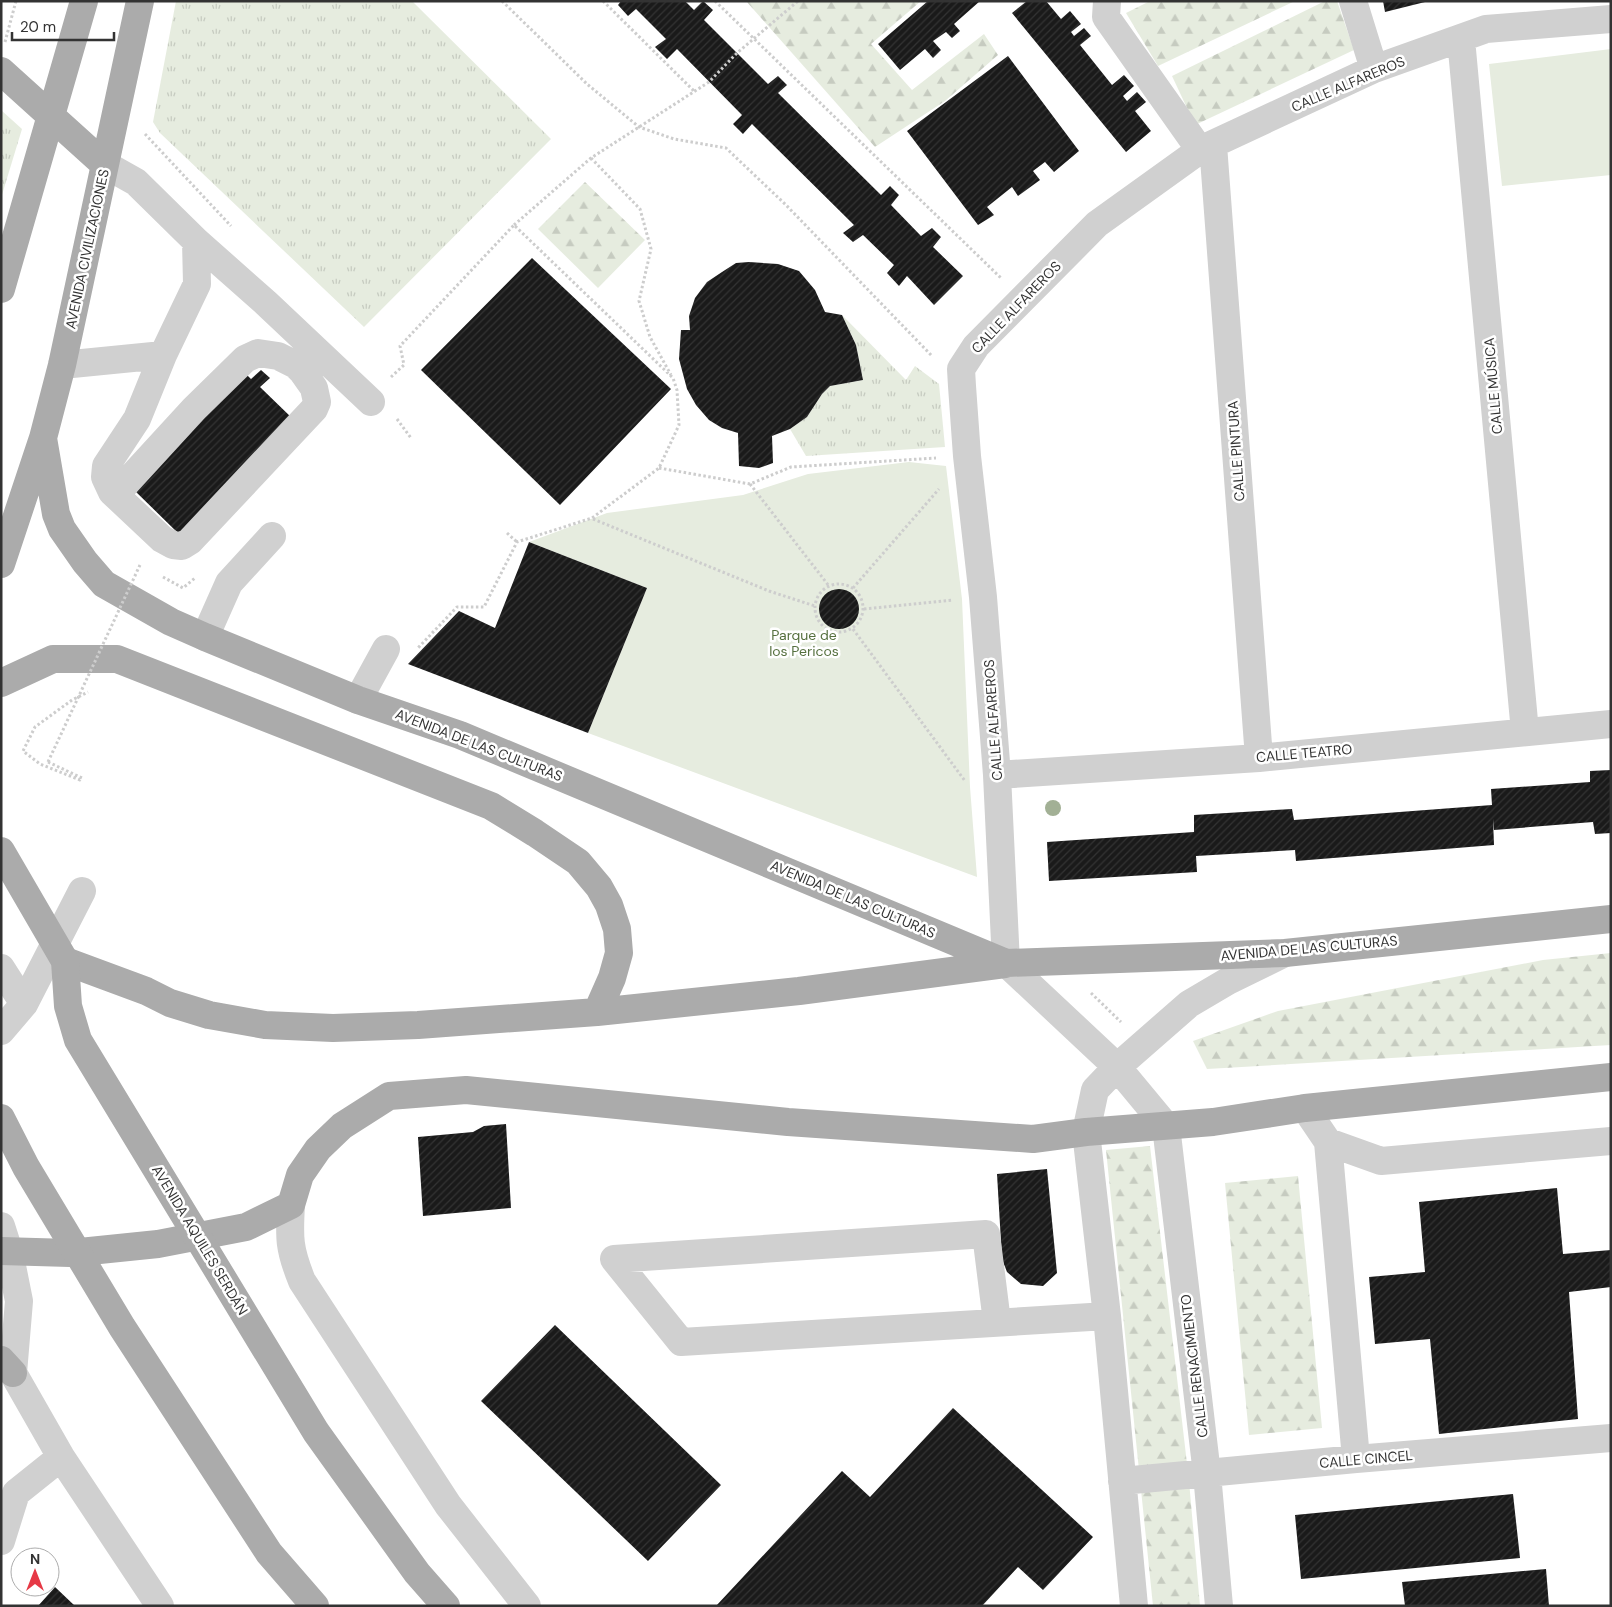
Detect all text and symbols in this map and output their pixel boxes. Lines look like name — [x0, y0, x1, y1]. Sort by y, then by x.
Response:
scale bar — [12, 10, 115, 42]
text: 20 m — [20, 17, 56, 37]
street label: CALLE ALFAREROS — [1289, 52, 1407, 116]
street label: AVENIDA CIVILIZACIONES — [61, 167, 113, 331]
street label: CALLE ALFAREROS — [967, 257, 1065, 357]
street label: CALLE MÚSICA — [1480, 337, 1506, 435]
street label: CALLE PINTURA — [1223, 400, 1249, 502]
park label: Parque de los Pericos — [769, 626, 839, 660]
street label: CALLE ALFAREROS — [980, 659, 1006, 781]
street label: AVENIDA DE LAS CULTURAS — [393, 705, 565, 785]
street label: CALLE TEATRO — [1255, 740, 1353, 766]
street label: AVENIDA DE LAS CULTURAS — [768, 856, 938, 942]
street label: AVENIDA DE LAS CULTURAS — [1220, 931, 1398, 965]
street label: AVENIDA AQUILES SERDÁN — [148, 1162, 252, 1318]
street label: CALLE RENACIMIENTO — [1176, 1293, 1212, 1439]
street label: CALLE CINCEL — [1318, 1446, 1414, 1472]
north arrow — [10, 1547, 60, 1597]
text: N — [30, 1550, 40, 1568]

